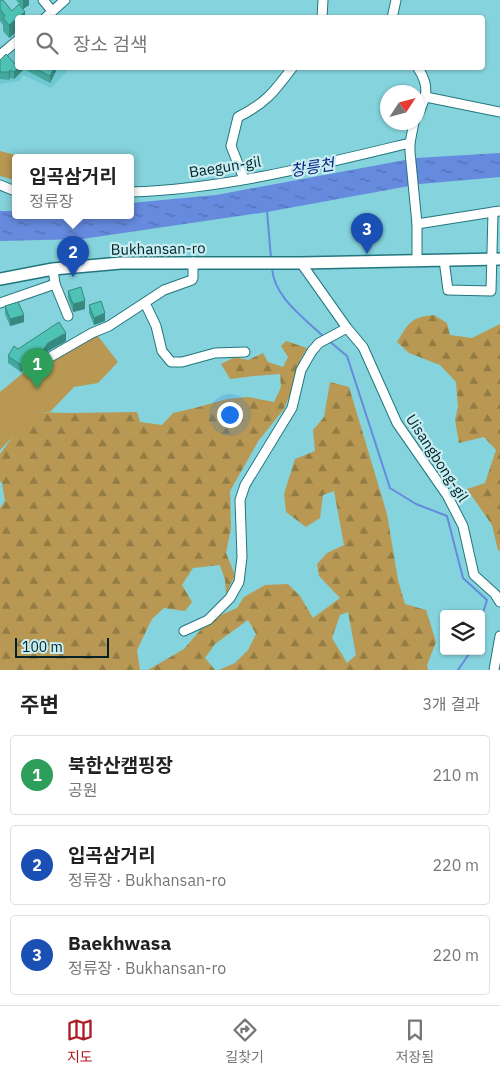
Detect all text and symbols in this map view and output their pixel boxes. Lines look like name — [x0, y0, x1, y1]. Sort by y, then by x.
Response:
search box — [15, 15, 485, 70]
icon: search — [33, 29, 61, 57]
text: 장소 검색 — [73, 32, 147, 56]
north arrow — [380, 85, 425, 130]
street label: Baegun-gil — [188, 151, 262, 182]
water label: 창릉천 — [289, 153, 338, 180]
popup — [12, 154, 134, 219]
text: 입곡삼거리 — [29, 164, 117, 188]
text: 정류장 — [29, 191, 73, 211]
pin: 3 — [351, 213, 383, 254]
pin: 2 — [57, 236, 89, 277]
street label: Bukhansan-ro — [110, 238, 206, 259]
pin: 1 — [21, 348, 53, 389]
your location — [217, 402, 243, 428]
street label: Uisangbong-gil — [402, 410, 473, 505]
map controls — [440, 610, 485, 655]
button: layers — [440, 610, 485, 655]
scale bar — [15, 635, 109, 658]
text: 100 m — [22, 638, 63, 656]
text: 주변 — [20, 690, 59, 718]
text: 3개 결과 — [422, 694, 480, 714]
text: 북한산캠핑장 — [68, 753, 173, 777]
text: 1 — [32, 765, 42, 785]
text: 210 m — [432, 765, 479, 785]
text: 공원 — [68, 780, 97, 800]
text: 입곡삼거리 — [68, 843, 155, 867]
text: 2 — [32, 855, 42, 875]
text: 220 m — [432, 855, 479, 875]
text: 정류장 · Bukhansan-ro — [68, 870, 226, 890]
text: Baekhwasa — [68, 931, 171, 955]
text: 3 — [32, 945, 42, 965]
text: 220 m — [432, 945, 479, 965]
text: 정류장 · Bukhansan-ro — [68, 958, 226, 978]
tab: 지도 — [66, 1016, 94, 1066]
tab: 길찾기 — [225, 1016, 264, 1066]
tab: 저장됨 — [396, 1016, 434, 1066]

